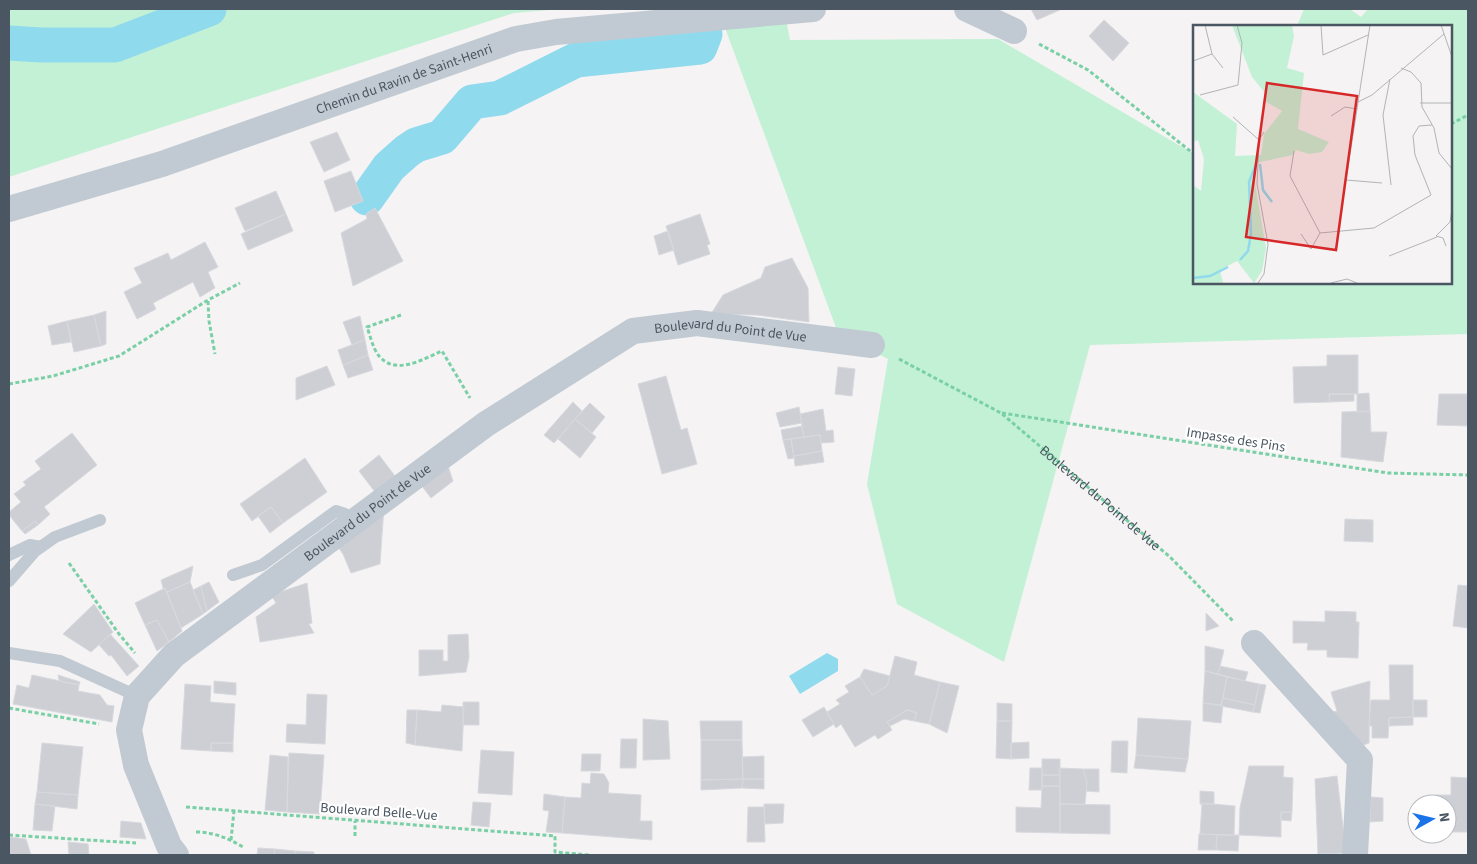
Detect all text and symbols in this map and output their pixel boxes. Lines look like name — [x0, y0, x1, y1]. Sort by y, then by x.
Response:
inset map — [1193, 25, 1452, 284]
street label: Chemin du Ravin de Saint-Henri — [313, 39, 495, 120]
street label: Boulevard du Point de Vue — [653, 314, 808, 348]
street label: Impasse des Pins — [1185, 422, 1287, 458]
street label: Boulevard du Point de Vue — [1035, 441, 1165, 556]
street label: Boulevard du Point de Vue — [300, 459, 435, 567]
north arrow — [1407, 794, 1457, 844]
street label: Boulevard Belle-Vue — [320, 798, 438, 826]
text: N — [1433, 811, 1454, 823]

